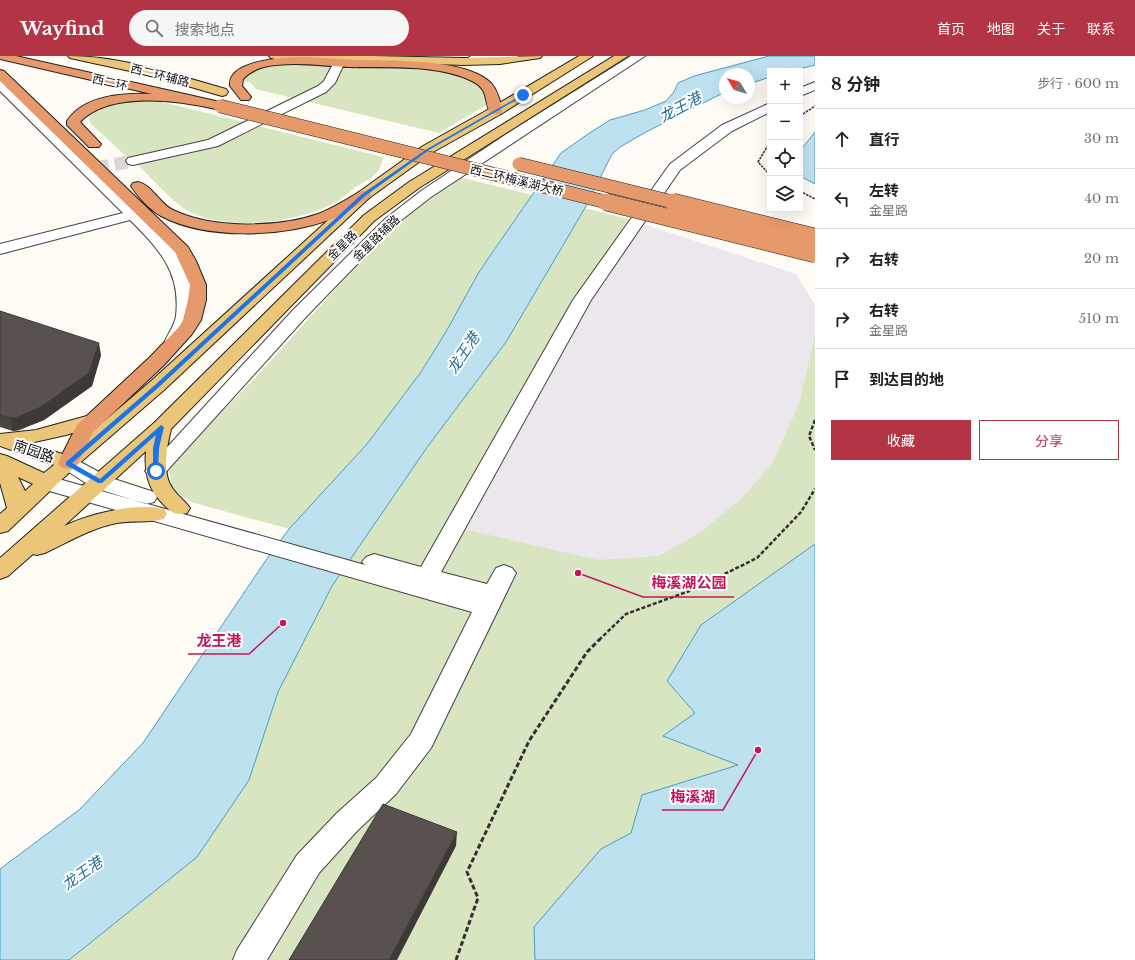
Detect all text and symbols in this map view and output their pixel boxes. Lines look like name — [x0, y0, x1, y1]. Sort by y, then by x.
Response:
search box — [129, 10, 409, 46]
text: Wayfind — [20, 17, 105, 40]
icon: search — [143, 17, 165, 39]
text: 搜索地点 — [175, 20, 235, 39]
text: 首页 — [937, 20, 965, 38]
text: 地图 — [987, 20, 1015, 38]
text: 关于 — [1037, 20, 1065, 38]
text: 联系 — [1087, 20, 1115, 38]
street label: 西二环辅路 — [129, 60, 191, 90]
north arrow — [719, 68, 755, 104]
map controls — [767, 68, 803, 212]
button: + — [767, 68, 803, 104]
street label: 西二环 — [91, 71, 129, 93]
text: 8 分钟 — [831, 74, 880, 95]
text: 步行 · 600 m — [1037, 75, 1119, 92]
route end — [514, 86, 532, 104]
water label: 龙王港 — [656, 87, 706, 126]
button: − — [767, 104, 803, 140]
icon: ahead — [831, 128, 853, 150]
text: 直行 — [869, 130, 899, 149]
text: 30 m — [1084, 130, 1119, 147]
button: locate — [767, 140, 803, 176]
street label: 西二环梅溪湖大桥 — [469, 161, 565, 199]
button: layers — [767, 176, 803, 212]
text: 左转 — [869, 181, 899, 200]
icon: left — [831, 188, 853, 210]
text: 40 m — [1084, 190, 1119, 207]
text: 金星路 — [869, 202, 908, 219]
street label: 金星路辅路 — [349, 212, 403, 264]
street label: 金星路 — [324, 227, 360, 263]
icon: right — [831, 248, 853, 270]
text: 右转 — [869, 250, 899, 269]
text: 20 m — [1084, 250, 1119, 267]
text: 右转 — [869, 301, 899, 320]
icon: right — [831, 308, 853, 330]
text: 510 m — [1079, 310, 1119, 327]
text: 金星路 — [869, 322, 908, 339]
water label: 龙王港 — [443, 327, 485, 377]
icon: arrive — [831, 368, 853, 390]
text: 到达目的地 — [869, 370, 944, 389]
button: 收藏 — [831, 420, 971, 460]
button: 分享 — [979, 420, 1119, 460]
street label: 南园路 — [11, 436, 57, 466]
route start — [147, 462, 165, 480]
callout: 梅溪湖公园 — [643, 570, 734, 597]
text: 梅溪湖公园 — [651, 573, 727, 592]
callout: 龙王港 — [188, 627, 249, 654]
text: 龙王港 — [196, 631, 242, 650]
callout: 梅溪湖 — [662, 783, 723, 810]
text: 梅溪湖 — [670, 787, 716, 806]
water label: 龙王港 — [58, 851, 108, 894]

